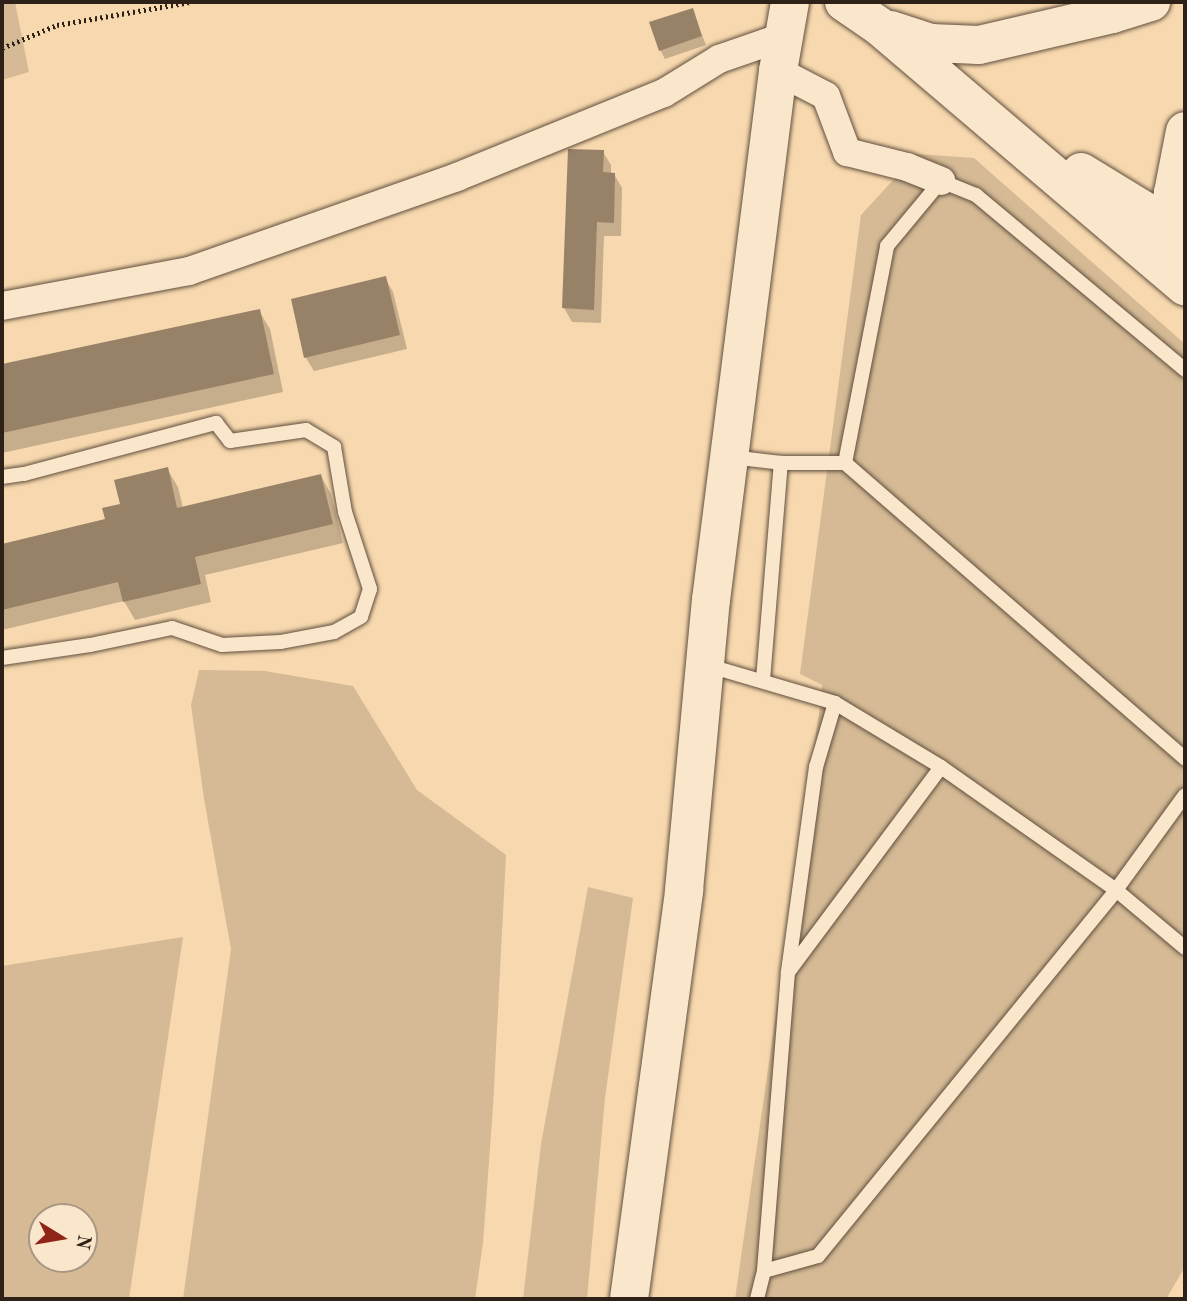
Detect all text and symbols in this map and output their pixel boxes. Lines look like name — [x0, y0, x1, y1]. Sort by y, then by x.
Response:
north arrow — [28, 1203, 98, 1273]
text: N — [71, 1233, 93, 1251]

